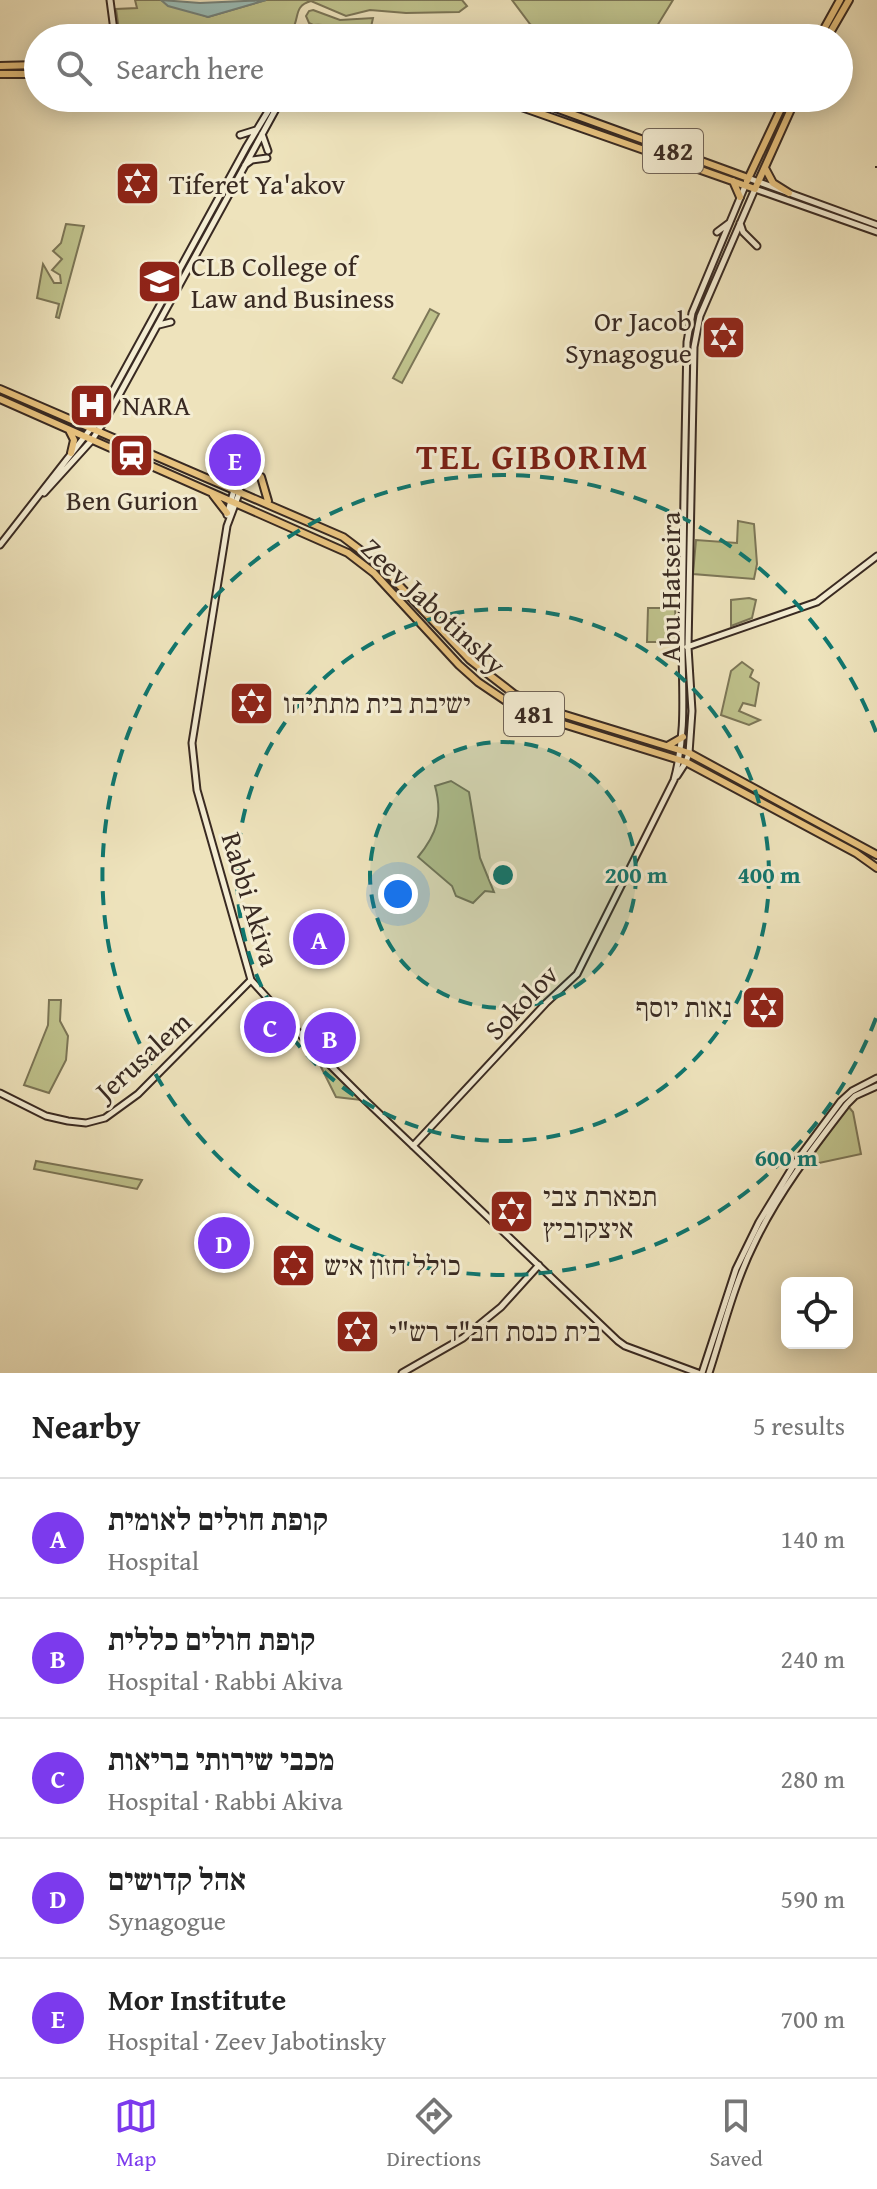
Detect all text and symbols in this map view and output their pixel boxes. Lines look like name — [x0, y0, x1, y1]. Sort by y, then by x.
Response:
search box — [24, 24, 853, 112]
icon: search — [52, 46, 96, 90]
text: Search here — [116, 46, 264, 90]
road number: 482 — [643, 129, 703, 173]
synagogue icon: Tiferet Ya'akov — [114, 160, 162, 208]
place label: Tiferet Ya'akov — [169, 163, 345, 204]
place label: CLB College of Law and Business — [191, 245, 395, 318]
school or university icon: CLB College of Law and Business — [136, 258, 184, 306]
place label: Or Jacob Synagogue — [565, 300, 692, 373]
synagogue icon: Or Jacob Synagogue — [699, 313, 747, 361]
hospital icon: NARA — [67, 381, 115, 429]
place label: NARA — [122, 384, 190, 425]
district label: TEL GIBORIM — [416, 429, 650, 482]
pin: E — [209, 430, 261, 490]
station icon: Ben Gurion — [108, 431, 156, 479]
place label: Ben Gurion — [66, 479, 198, 520]
street label: Abu Hatseira — [649, 511, 690, 663]
street label: Zeev Jabotinsky — [353, 528, 516, 684]
synagogue icon: ישיבת בית מתתיהו — [228, 679, 276, 727]
place label: ישיבת בית מתתיהו — [283, 682, 471, 723]
road number: 481 — [504, 692, 564, 736]
street label: Rabbi Akiva — [212, 827, 291, 972]
text: 200 m — [604, 857, 668, 892]
text: 400 m — [737, 857, 801, 892]
centre of rings — [489, 861, 517, 889]
your location — [378, 874, 418, 914]
pin: A — [293, 909, 345, 969]
street label: Sokolov — [474, 954, 567, 1049]
synagogue icon: נאות יוסף — [739, 983, 787, 1031]
place label: נאות יוסף — [636, 986, 732, 1027]
pin: C — [244, 997, 296, 1057]
street label: Jerusalem — [83, 1001, 200, 1112]
pin: B — [304, 1008, 356, 1068]
text: 600 m — [754, 1140, 818, 1175]
place label: תפארת צבי איצקוביץ — [543, 1175, 658, 1248]
synagogue icon: תפארת צבי איצקוביץ — [488, 1188, 536, 1236]
pin: D — [198, 1213, 250, 1273]
synagogue icon: כולל חזון איש — [269, 1241, 317, 1289]
place label: כולל חזון איש — [324, 1244, 461, 1285]
map controls — [781, 1277, 853, 1349]
button: locate — [781, 1277, 853, 1349]
synagogue icon: בית כנסת חב"ד רש"י — [334, 1307, 382, 1355]
place label: בית כנסת חב"ד רש"י — [389, 1310, 601, 1351]
text: Nearby — [32, 1401, 141, 1450]
text: 5 results — [753, 1406, 845, 1445]
text: קופת חולים לאומית — [108, 1497, 328, 1541]
text: A — [50, 1519, 66, 1558]
text: 140 m — [780, 1519, 845, 1558]
text: Hospital — [108, 1541, 199, 1580]
text: קופת חולים כללית — [108, 1617, 315, 1661]
text: B — [50, 1639, 66, 1678]
text: 240 m — [780, 1639, 845, 1678]
text: Hospital · Rabbi Akiva — [108, 1661, 343, 1700]
text: מכבי שירותי בריאות — [108, 1737, 334, 1781]
text: C — [51, 1759, 65, 1798]
text: 280 m — [780, 1759, 845, 1798]
text: Hospital · Rabbi Akiva — [108, 1781, 343, 1820]
text: אהל קדושים — [108, 1857, 246, 1901]
text: D — [50, 1879, 66, 1918]
text: 590 m — [780, 1879, 845, 1918]
text: Synagogue — [108, 1901, 226, 1940]
text: Mor Institute — [108, 1977, 286, 2021]
text: E — [51, 1999, 65, 2038]
text: 700 m — [780, 1999, 845, 2038]
text: Hospital · Zeev Jabotinsky — [108, 2021, 386, 2060]
tab: Map — [114, 2094, 158, 2174]
tab: Directions — [387, 2094, 481, 2174]
tab: Saved — [710, 2094, 763, 2174]

